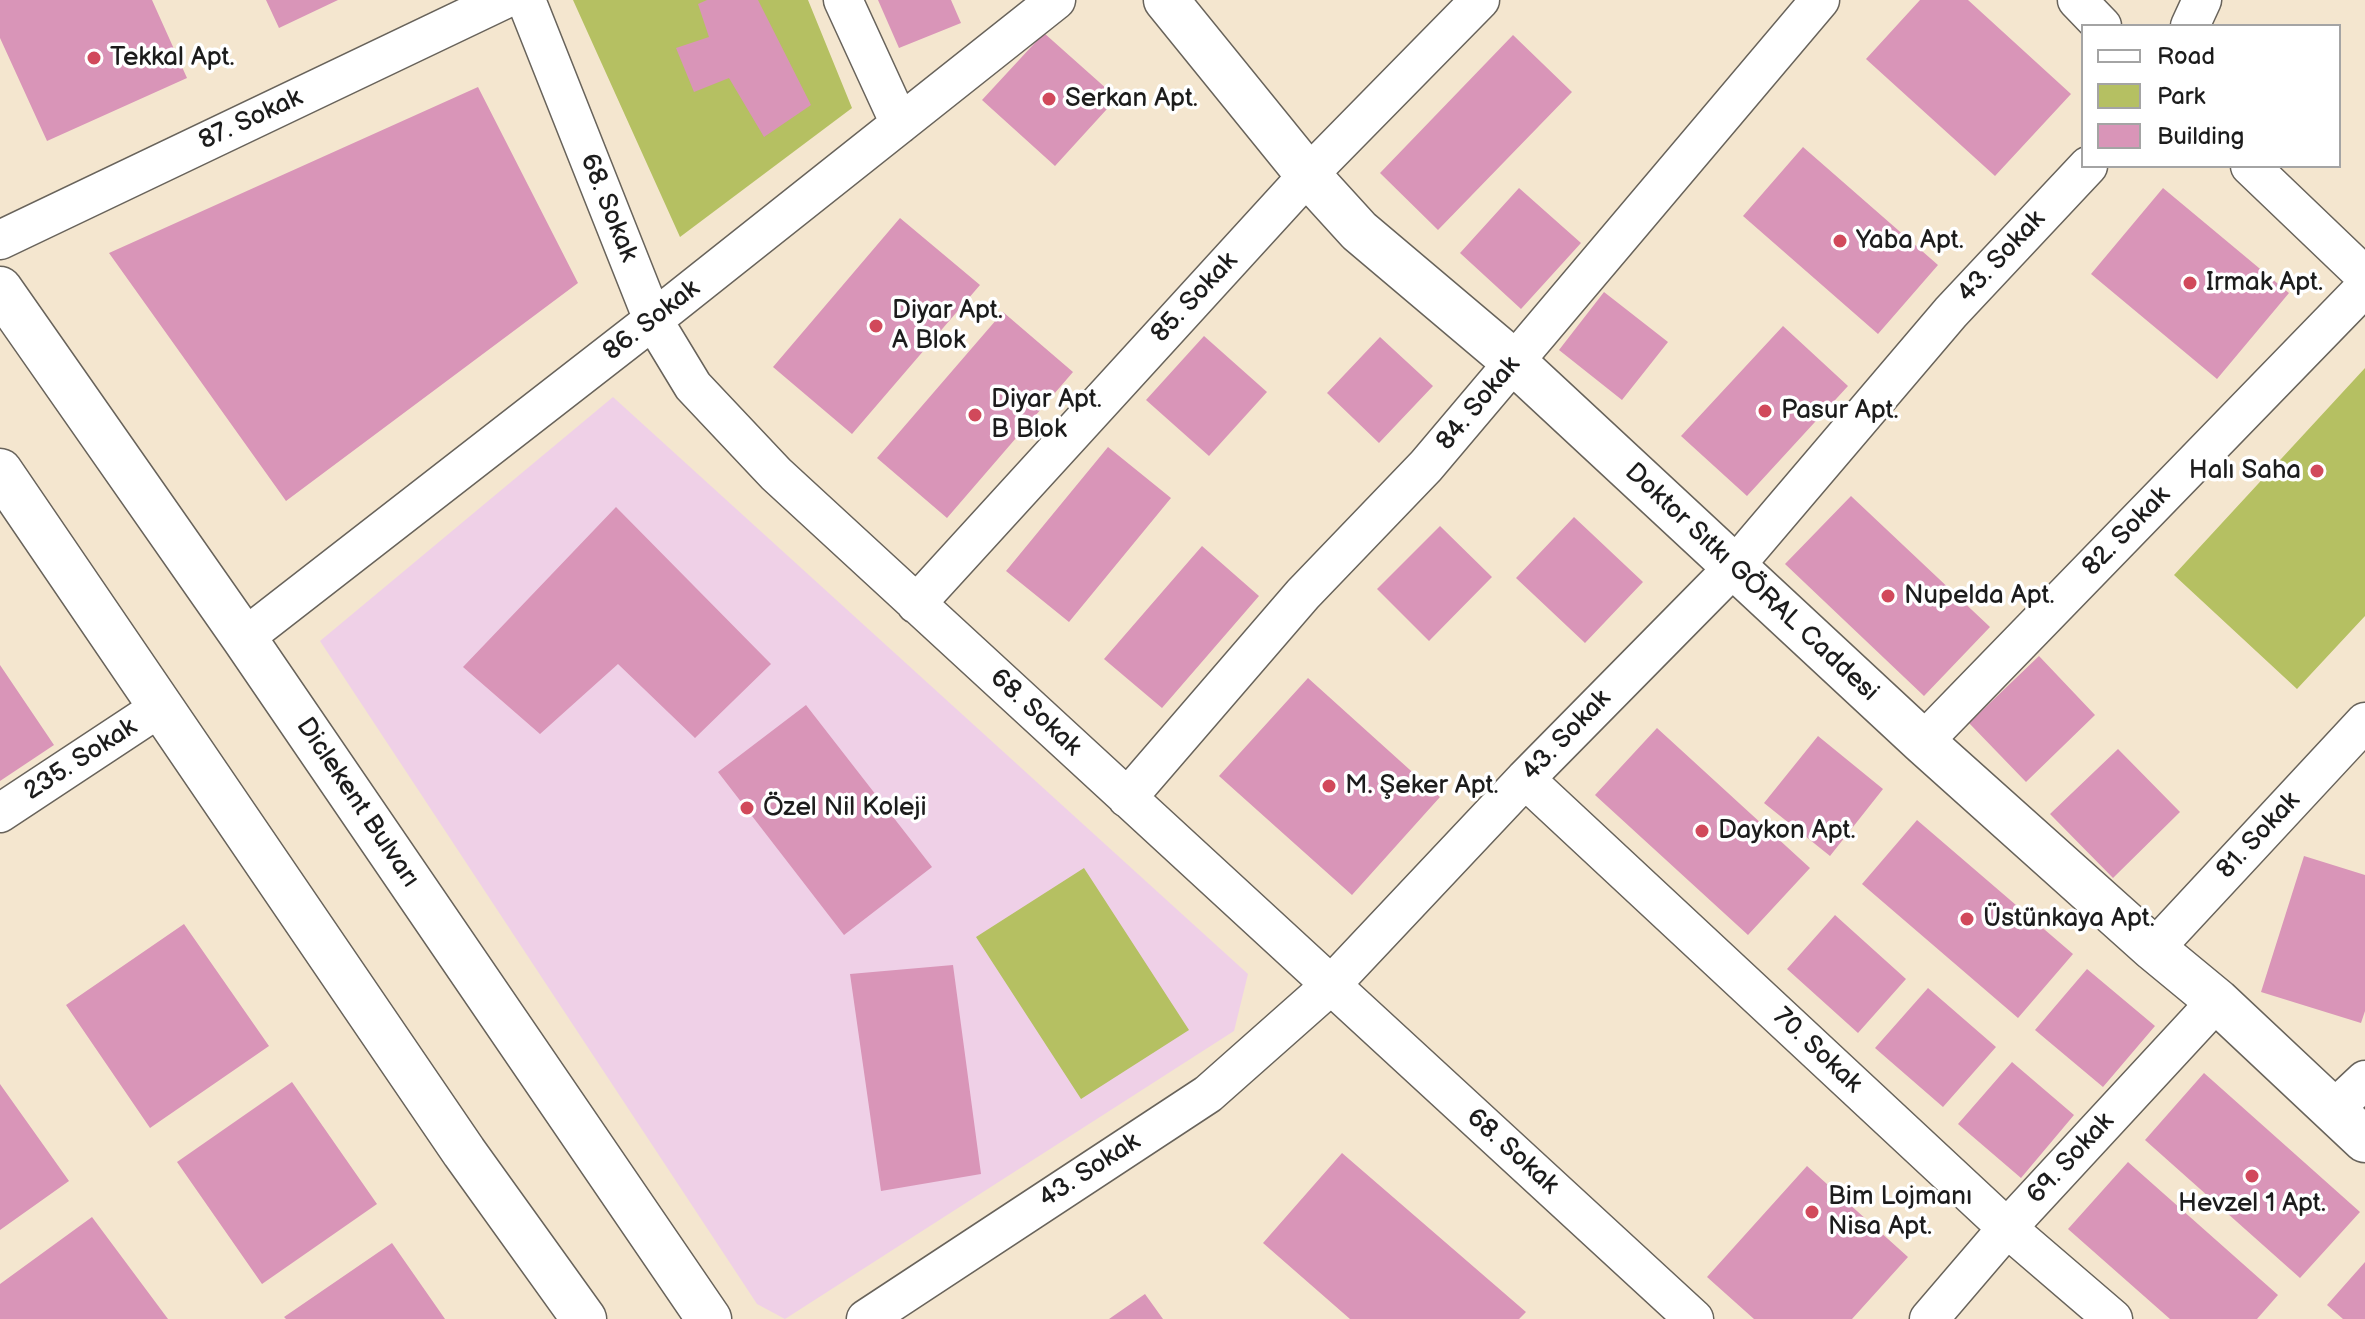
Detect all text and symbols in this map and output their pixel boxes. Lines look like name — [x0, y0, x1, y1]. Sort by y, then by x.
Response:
legend — [2081, 24, 2341, 168]
place label: Tekkal Apt. — [110, 42, 235, 74]
text: Road — [2157, 42, 2215, 71]
marker: Tekkal Apt. — [85, 49, 103, 67]
text: Park — [2157, 82, 2205, 111]
street label: 87. Sokak — [194, 83, 308, 157]
place label: Serkan Apt. — [1065, 83, 1198, 115]
marker: Serkan Apt. — [1040, 90, 1058, 108]
text: Building — [2157, 122, 2244, 151]
street label: 68. Sokak — [572, 150, 644, 266]
street label: 43. Sokak — [1952, 205, 2052, 309]
place label: Yaba Apt. — [1856, 225, 1964, 257]
marker: Yaba Apt. — [1831, 232, 1849, 250]
street label: 85. Sokak — [1145, 246, 1245, 350]
place label: Irmak Apt. — [2206, 267, 2323, 299]
street label: 86. Sokak — [598, 274, 706, 368]
marker: Irmak Apt. — [2181, 274, 2199, 292]
place label: Diyar Apt. A Blok — [892, 295, 1003, 356]
marker: Diyar Apt. A Blok — [867, 317, 885, 335]
street label: 84. Sokak — [1431, 351, 1527, 457]
place label: Diyar Apt. B Blok — [991, 384, 1102, 446]
place label: Pasur Apt. — [1781, 395, 1898, 427]
marker: Pasur Apt. — [1756, 402, 1774, 420]
marker: Diyar Apt. B Blok — [966, 406, 984, 424]
place label: Halı Saha — [2189, 455, 2301, 487]
street label: Doktor Sıtkı GÖRAL Caddesi — [1618, 457, 1884, 709]
marker: Halı Saha — [2308, 462, 2326, 480]
street label: 82. Sokak — [2077, 481, 2177, 583]
place label: Nupelda Apt. — [1904, 580, 2054, 612]
marker: Nupelda Apt. — [1879, 587, 1897, 605]
street label: 68. Sokak — [983, 663, 1087, 763]
street label: 43. Sokak — [1516, 684, 1618, 788]
street label: 235. Sokak — [19, 712, 143, 808]
street label: Diclekent Bulvarı — [289, 712, 425, 894]
place label: M. Şeker Apt. — [1345, 770, 1499, 802]
marker: M. Şeker Apt. — [1320, 777, 1338, 795]
street label: 81. Sokak — [2211, 786, 2307, 886]
place label: Özel Nil Koleji — [763, 792, 927, 824]
marker: Özel Nil Koleji — [738, 799, 756, 817]
place label: Daykon Apt. — [1718, 815, 1856, 847]
marker: Daykon Apt. — [1693, 822, 1711, 840]
place label: Üstünkaya Apt. — [1983, 903, 2155, 935]
marker: Üstünkaya Apt. — [1958, 910, 1976, 928]
street label: 70. Sokak — [1766, 1002, 1868, 1100]
street label: 68. Sokak — [1459, 1102, 1565, 1202]
street label: 69. Sokak — [2021, 1107, 2121, 1211]
street label: 43. Sokak — [1034, 1127, 1146, 1215]
marker: Hevzel 1 Apt. — [2243, 1167, 2261, 1185]
place label: Bim Lojmanı Nisa Apt. — [1828, 1181, 1972, 1242]
place label: Hevzel 1 Apt. — [2178, 1188, 2326, 1220]
marker: Bim Lojmanı Nisa Apt. — [1803, 1203, 1821, 1221]

